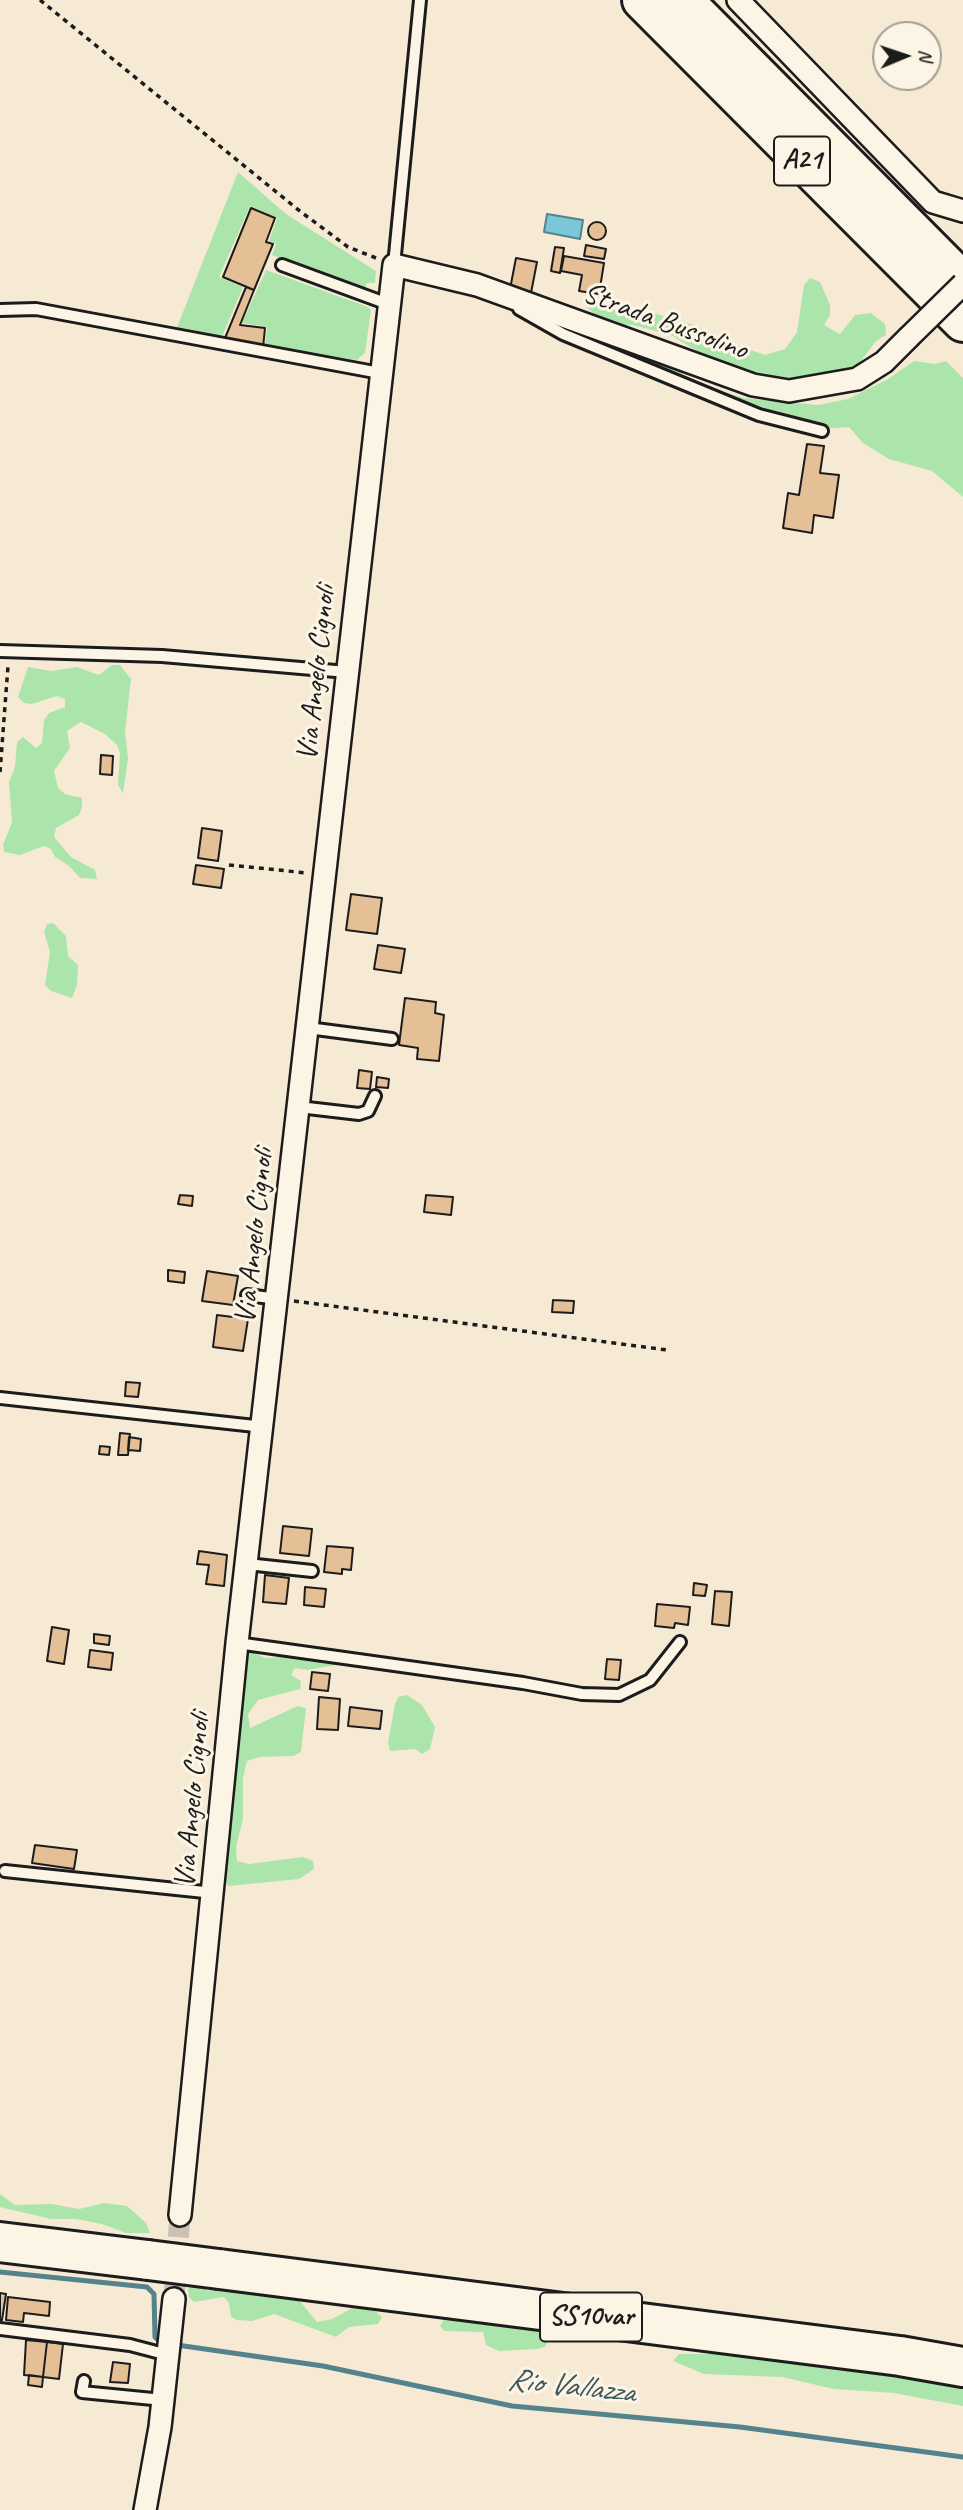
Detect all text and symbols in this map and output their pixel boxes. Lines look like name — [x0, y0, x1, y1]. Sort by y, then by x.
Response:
north arrow — [872, 21, 942, 91]
text: N — [914, 49, 938, 62]
road number: A21 — [774, 136, 830, 186]
street label: Strada Bussolino — [578, 276, 752, 368]
street label: Via Angelo Cignoli — [290, 583, 344, 763]
street label: Via Angelo Cignoli — [228, 1146, 282, 1326]
street label: Via Angelo Cignoli — [167, 1711, 219, 1889]
road number: SS10var — [540, 2292, 642, 2342]
water label: Rio Vallazza — [506, 2361, 636, 2413]

